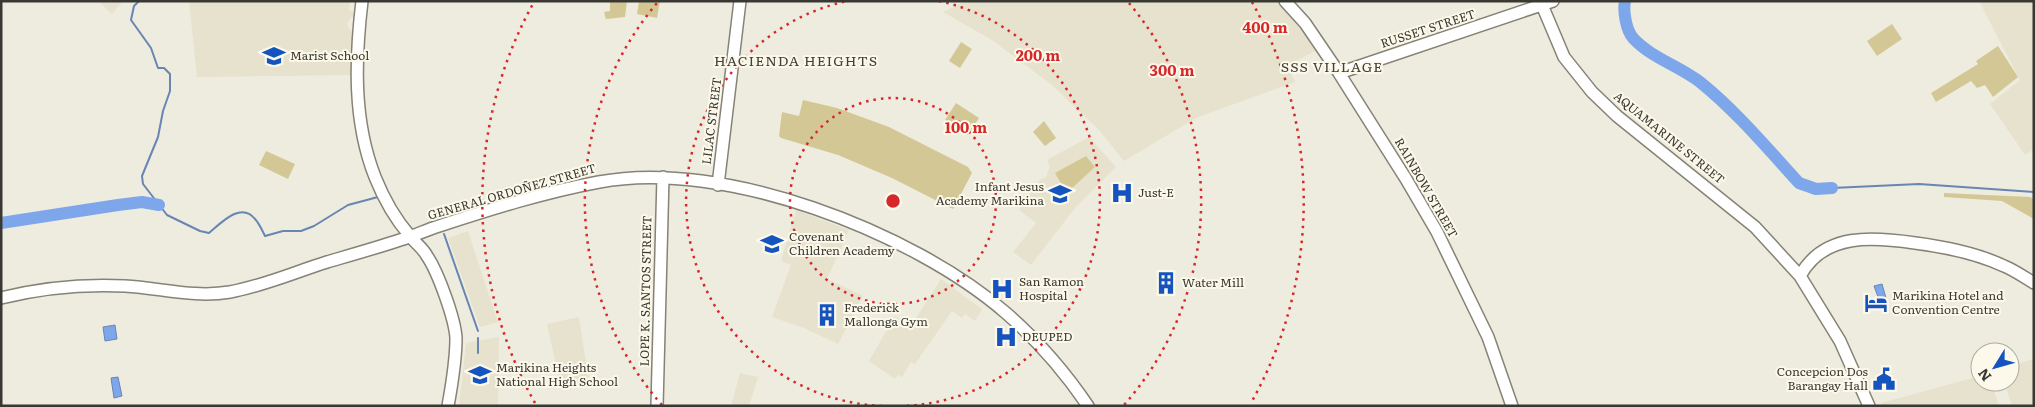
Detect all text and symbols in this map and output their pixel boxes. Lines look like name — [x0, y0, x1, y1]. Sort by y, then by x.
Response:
street label: RUSSET STREET — [1378, 4, 1478, 52]
text: 400 m — [1242, 15, 1288, 38]
school or university icon: Marist School — [261, 43, 287, 69]
text: 200 m — [1016, 43, 1060, 66]
place label: Marist School — [290, 46, 369, 64]
district label: HACIENDA HEIGHTS — [714, 50, 878, 70]
district label: SSS VILLAGE — [1281, 56, 1383, 76]
text: 300 m — [1150, 58, 1194, 81]
street label: LILAC STREET — [697, 76, 725, 166]
street label: AQUAMARINE STREET — [1610, 87, 1729, 188]
text: 100 m — [945, 115, 987, 138]
street label: RAINBOW STREET — [1391, 134, 1463, 241]
street label: GENERAL ORDOÑEZ STREET — [426, 158, 598, 224]
place label: Infant Jesus Academy Marikina — [936, 177, 1045, 209]
hospital icon: Just-E — [1109, 180, 1135, 206]
school or university icon: Infant Jesus Academy Marikina — [1047, 181, 1073, 207]
place label: Just-E — [1138, 183, 1174, 201]
centre of rings — [884, 192, 902, 210]
street label: LOPE K. SANTOS STREET — [635, 215, 655, 367]
place label: Covenant Children Academy — [789, 227, 895, 259]
school or university icon: Covenant Children Academy — [759, 231, 785, 257]
building icon: Water Mill — [1153, 270, 1179, 296]
place label: San Ramon Hospital — [1019, 272, 1084, 304]
place label: Water Mill — [1182, 273, 1244, 291]
hospital icon: San Ramon Hospital — [989, 276, 1015, 302]
place label: Marikina Hotel and Convention Centre — [1892, 286, 2004, 318]
hotel icon: Marikina Hotel and Convention Centre — [1863, 290, 1889, 316]
place label: Frederick Mallonga Gym — [844, 298, 928, 330]
building icon: Frederick Mallonga Gym — [814, 302, 840, 328]
hospital icon: DEUPED — [993, 324, 1019, 350]
place label: DEUPED — [1022, 327, 1072, 345]
north arrow — [1970, 342, 2020, 392]
place label: Marikina Heights National High School — [496, 358, 618, 390]
school or university icon: Marikina Heights National High School — [467, 362, 493, 388]
place label: Concepcion Dos Barangay Hall — [1777, 362, 1869, 394]
text: N — [1972, 365, 1995, 386]
public building icon: Concepcion Dos Barangay Hall — [1871, 366, 1897, 392]

